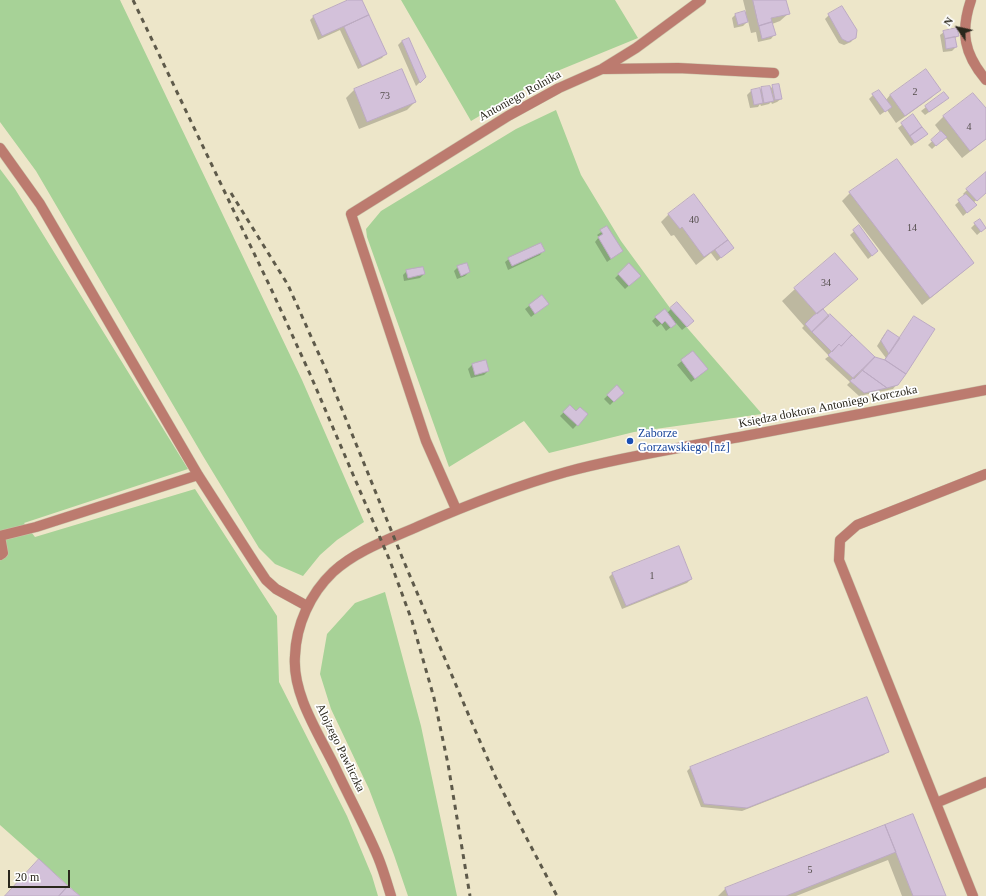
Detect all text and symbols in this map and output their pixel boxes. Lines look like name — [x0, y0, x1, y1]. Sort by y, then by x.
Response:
north arrow — [938, 8, 978, 48]
text: N — [941, 15, 955, 28]
street label: Antoniego Rolnika — [476, 67, 564, 125]
house number: 2 — [912, 86, 918, 98]
house number: 73 — [380, 90, 390, 102]
house number: 4 — [966, 121, 972, 133]
house number: 40 — [689, 214, 699, 226]
house number: 14 — [907, 222, 917, 234]
house number: 34 — [821, 277, 831, 289]
street label: Księdza doktora Antoniego Korczoka — [737, 383, 919, 431]
place label: Zaborze Gorzawskiego [nż] — [638, 427, 730, 455]
marker: Zaborze Gorzawskiego [nż] — [625, 436, 635, 446]
house number: 1 — [650, 570, 654, 582]
street label: Alojzego Pawliczka — [312, 702, 368, 794]
scale bar — [10, 862, 72, 888]
house number: 5 — [808, 864, 812, 876]
text: 20 m — [15, 870, 39, 884]

